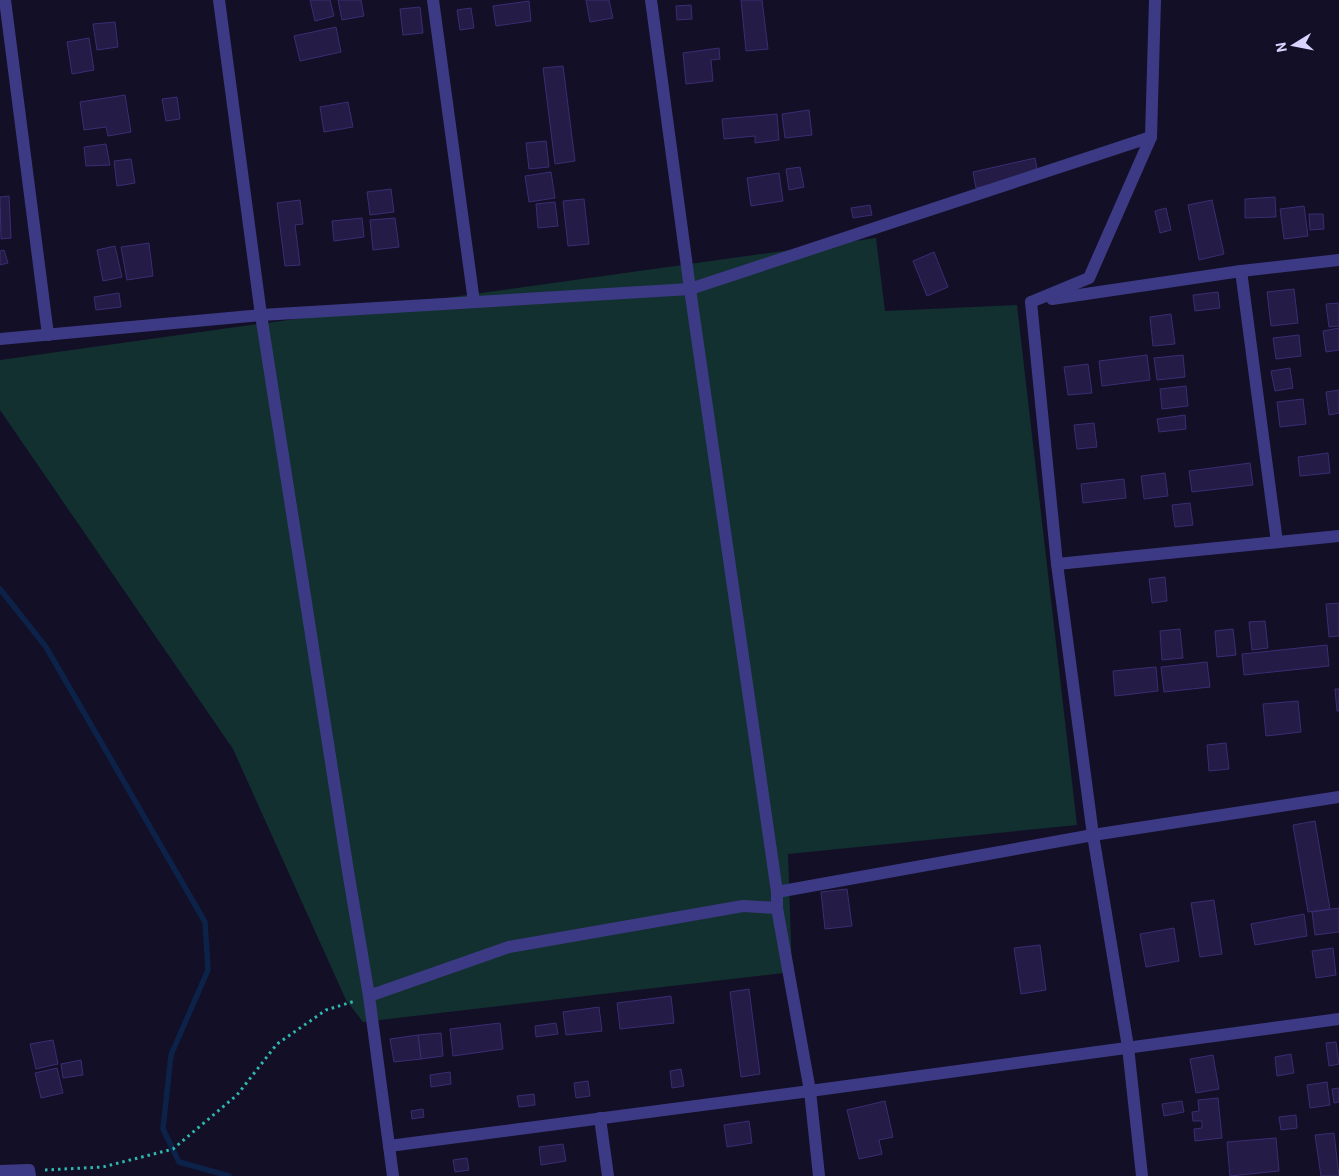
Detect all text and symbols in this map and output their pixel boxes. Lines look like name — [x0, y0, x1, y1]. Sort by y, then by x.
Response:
north arrow — [1269, 20, 1319, 70]
text: N — [1272, 41, 1290, 54]

